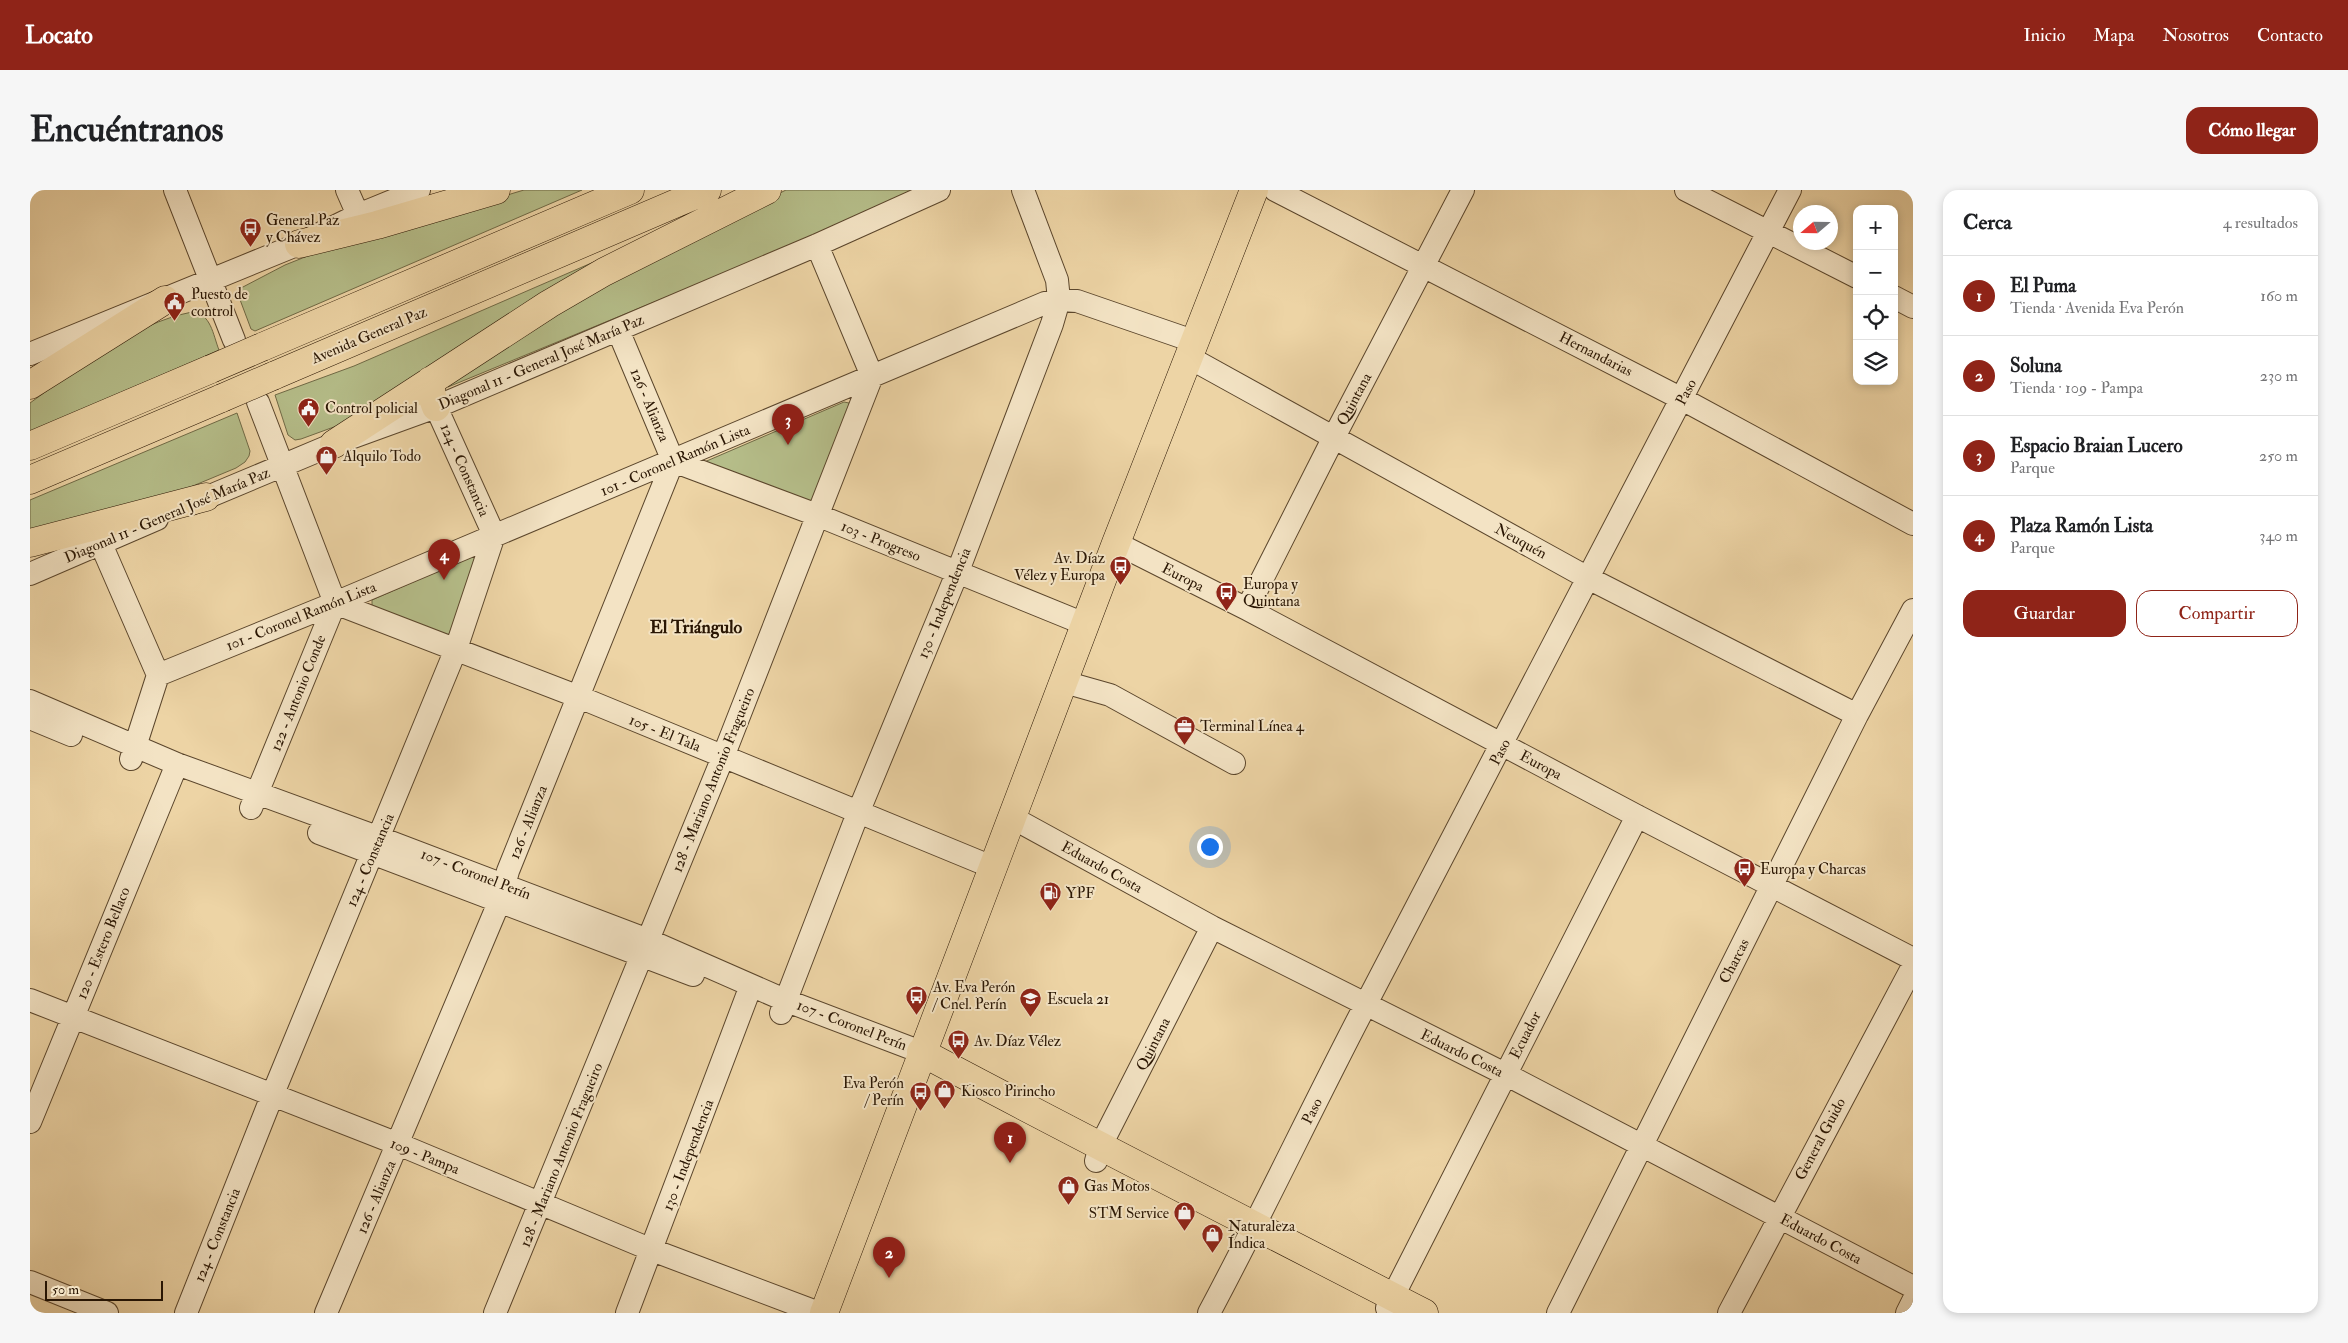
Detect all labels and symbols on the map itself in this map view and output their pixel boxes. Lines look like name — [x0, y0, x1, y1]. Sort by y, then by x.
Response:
north arrow — [1793, 205, 1838, 250]
place label: General Paz y Chávez — [266, 211, 339, 247]
bus stop icon: General Paz y Chávez — [238, 217, 262, 248]
place label: Puesto de control — [191, 285, 248, 321]
public building icon: Puesto de control — [163, 291, 187, 322]
street label: Avenida General Paz — [308, 303, 430, 369]
street label: Diagonal 11 - General José María Paz — [435, 310, 647, 415]
street label: Hernandarias — [1556, 328, 1636, 381]
street label: 126 - Alianza — [626, 366, 674, 446]
street label: Quintana — [1333, 369, 1377, 429]
street label: Paso — [1672, 376, 1701, 409]
public building icon: Control policial — [297, 396, 321, 427]
place label: Control policial — [325, 399, 418, 419]
pin: 3 — [772, 404, 804, 445]
street label: 101 - Coronel Ramón Lista — [598, 420, 754, 501]
street label: 124 - Constancia — [436, 421, 494, 520]
shop icon: Alquilo Todo — [315, 444, 339, 475]
place label: Alquilo Todo — [342, 447, 421, 466]
street label: Diagonal 11 - General José María Paz — [61, 463, 273, 568]
street label: 103 - Progreso — [838, 517, 923, 566]
street label: Neuquén — [1491, 519, 1550, 564]
pin: 4 — [428, 539, 460, 580]
street label: 130 - Independencia — [914, 544, 977, 662]
place label: Av. Díaz Vélez y Europa — [1014, 549, 1106, 586]
bus stop icon: Av. Díaz Vélez y Europa — [1109, 555, 1133, 586]
street label: Europa — [1158, 559, 1208, 597]
place label: Europa y Quintana — [1243, 575, 1301, 611]
street label: 101 - Coronel Ramón Lista — [223, 577, 380, 655]
bus stop icon: Europa y Quintana — [1215, 581, 1239, 612]
district label: El Triángulo — [650, 616, 743, 639]
street label: 122 - Antonio Conde — [266, 632, 330, 754]
street label: 128 - Mariano Antonio Fragueiro — [668, 685, 759, 875]
street label: 105 - El Tala — [626, 710, 704, 757]
office icon: Terminal Línea 4 — [1172, 714, 1196, 745]
place label: Terminal Línea 4 — [1200, 717, 1305, 736]
street label: Paso — [1486, 736, 1515, 769]
street label: Europa — [1516, 746, 1566, 786]
street label: 126 - Alianza — [505, 782, 552, 862]
street label: 124 - Constancia — [342, 810, 399, 910]
your location — [1197, 834, 1223, 860]
street label: Eduardo Costa — [1058, 837, 1146, 898]
street label: 107 - Coronel Perín — [418, 845, 534, 904]
bus stop icon: Europa y Charcas — [1732, 857, 1756, 888]
place label: Europa y Charcas — [1760, 860, 1866, 880]
fuel station icon: YPF — [1038, 881, 1062, 912]
street label: 120 - Estero Bellaco — [72, 884, 135, 1002]
place label: YPF — [1066, 884, 1095, 903]
street label: Charcas — [1715, 936, 1754, 987]
place label: Av. Eva Perón / Cnel. Perín — [932, 978, 1016, 1014]
bus stop icon: Av. Eva Perón / Cnel. Perín — [905, 984, 929, 1015]
school or university icon: Escuela 21 — [1019, 987, 1043, 1018]
place label: Escuela 21 — [1047, 990, 1109, 1009]
street label: 107 - Coronel Perín — [794, 996, 910, 1055]
street label: Ecuador — [1505, 1008, 1546, 1062]
street label: Quintana — [1132, 1014, 1175, 1074]
street label: Eduardo Costa — [1417, 1025, 1507, 1082]
bus stop icon: Av. Díaz Vélez — [946, 1029, 970, 1060]
place label: Av. Díaz Vélez — [973, 1032, 1061, 1051]
street label: 128 - Mariano Antonio Fragueiro — [516, 1060, 607, 1250]
place label: Eva Perón / Perín — [843, 1074, 904, 1110]
shop icon: Kiosco Pirincho — [933, 1079, 957, 1110]
bus stop icon: Eva Perón / Perín — [908, 1080, 932, 1111]
place label: Kiosco Pirincho — [961, 1082, 1055, 1101]
street label: Paso — [1298, 1095, 1327, 1128]
street label: General Guido — [1791, 1095, 1850, 1184]
street label: 130 - Independencia — [658, 1096, 720, 1214]
pin: 1 — [994, 1122, 1026, 1163]
street label: 109 - Pampa — [387, 1134, 463, 1180]
street label: 126 - Alianza — [353, 1157, 401, 1237]
shop icon: Gas Motos — [1056, 1174, 1080, 1205]
place label: Gas Motos — [1084, 1177, 1150, 1196]
street label: 124 - Constancia — [190, 1185, 245, 1285]
shop icon: STM Service — [1173, 1201, 1197, 1232]
place label: STM Service — [1089, 1204, 1169, 1223]
street label: Eduardo Costa — [1777, 1210, 1866, 1269]
place label: Naturaleza Índica — [1228, 1217, 1296, 1253]
shop icon: Naturaleza Índica — [1200, 1223, 1224, 1254]
pin: 2 — [873, 1237, 905, 1278]
scale bar — [45, 1278, 162, 1301]

